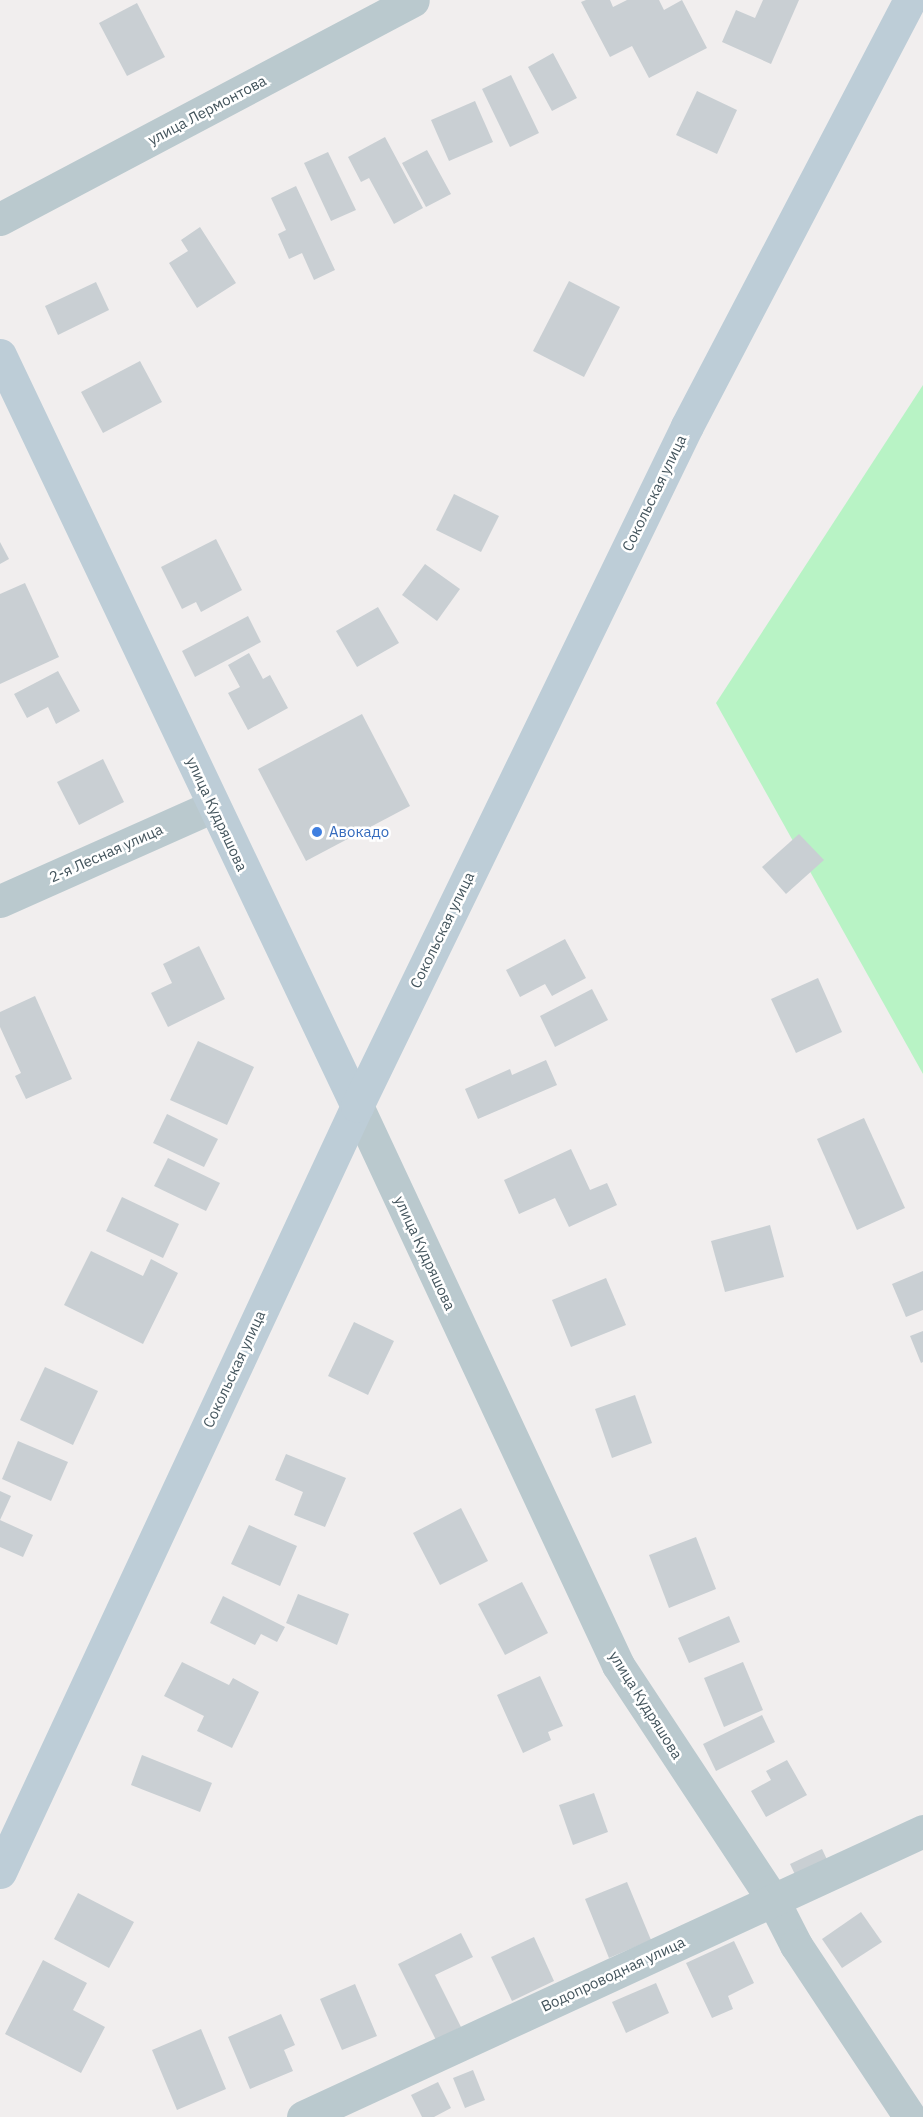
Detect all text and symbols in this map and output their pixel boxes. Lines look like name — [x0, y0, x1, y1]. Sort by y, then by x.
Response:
street label: улица Лермонтова — [145, 71, 269, 149]
street label: Сокольская улица — [618, 432, 690, 554]
street label: улица Кудряшова — [183, 754, 251, 874]
street label: 2-я Лесная улица — [46, 820, 166, 886]
place label: Авокадо — [329, 823, 389, 841]
marker: Авокадо — [310, 825, 324, 839]
street label: Сокольская улица — [406, 869, 478, 991]
street label: улица Кудряшова — [391, 1193, 459, 1313]
street label: Сокольская улица — [199, 1308, 269, 1430]
street label: улица Кудряшова — [605, 1648, 687, 1762]
street label: Водопроводная улица — [538, 1933, 688, 2015]

